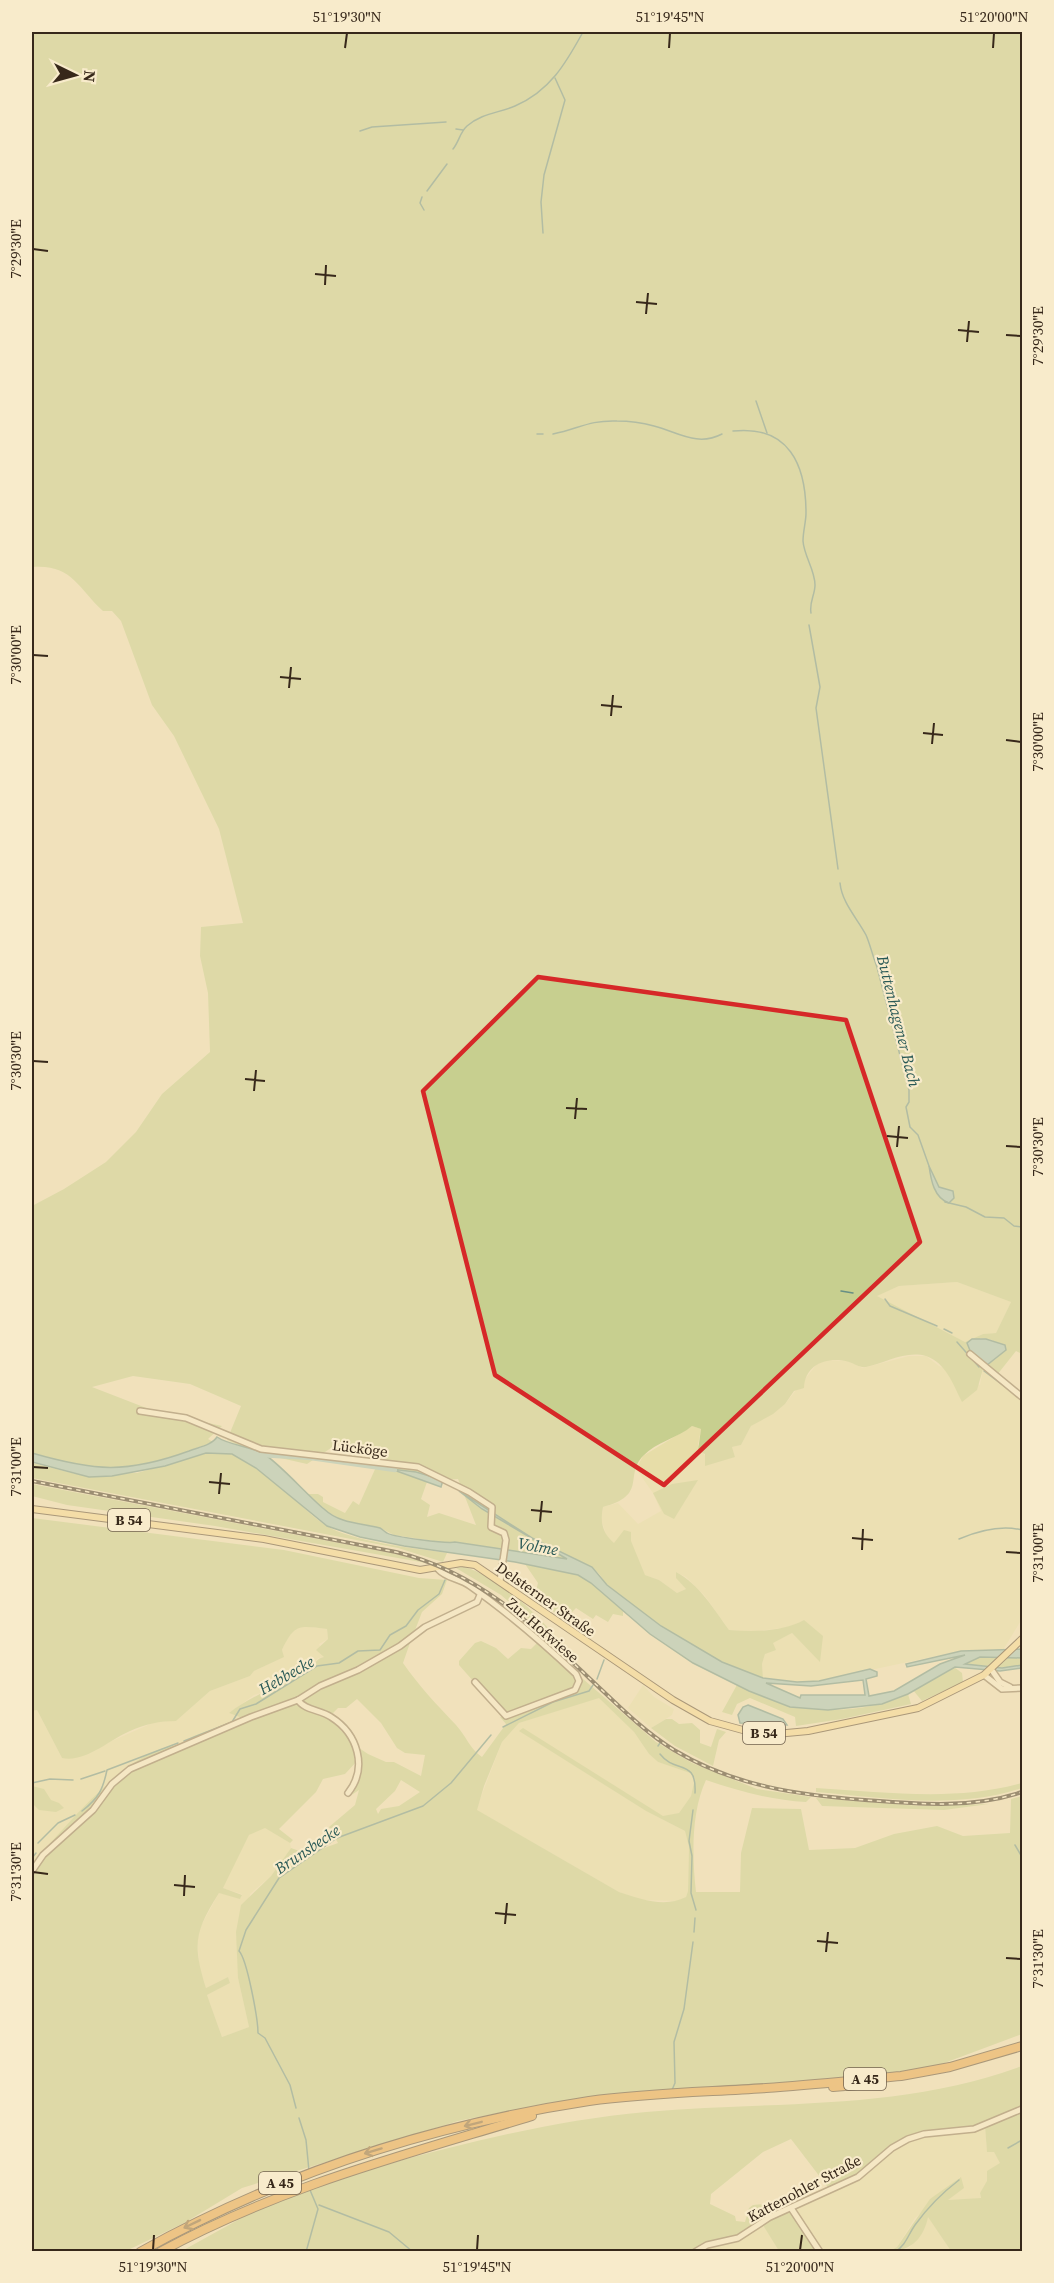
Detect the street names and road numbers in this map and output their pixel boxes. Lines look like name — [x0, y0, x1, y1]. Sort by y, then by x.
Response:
street label: Lücköge — [331, 1434, 389, 1462]
road number: B 54 — [108, 1509, 150, 1531]
street label: Delsterner Straße — [492, 1557, 600, 1641]
street label: Zur Hofwiese — [502, 1593, 584, 1668]
road number: B 54 — [743, 1722, 785, 1744]
road number: A 45 — [844, 2068, 886, 2090]
street label: Kattenohler Straße — [743, 2149, 865, 2227]
road number: A 45 — [259, 2172, 301, 2194]

